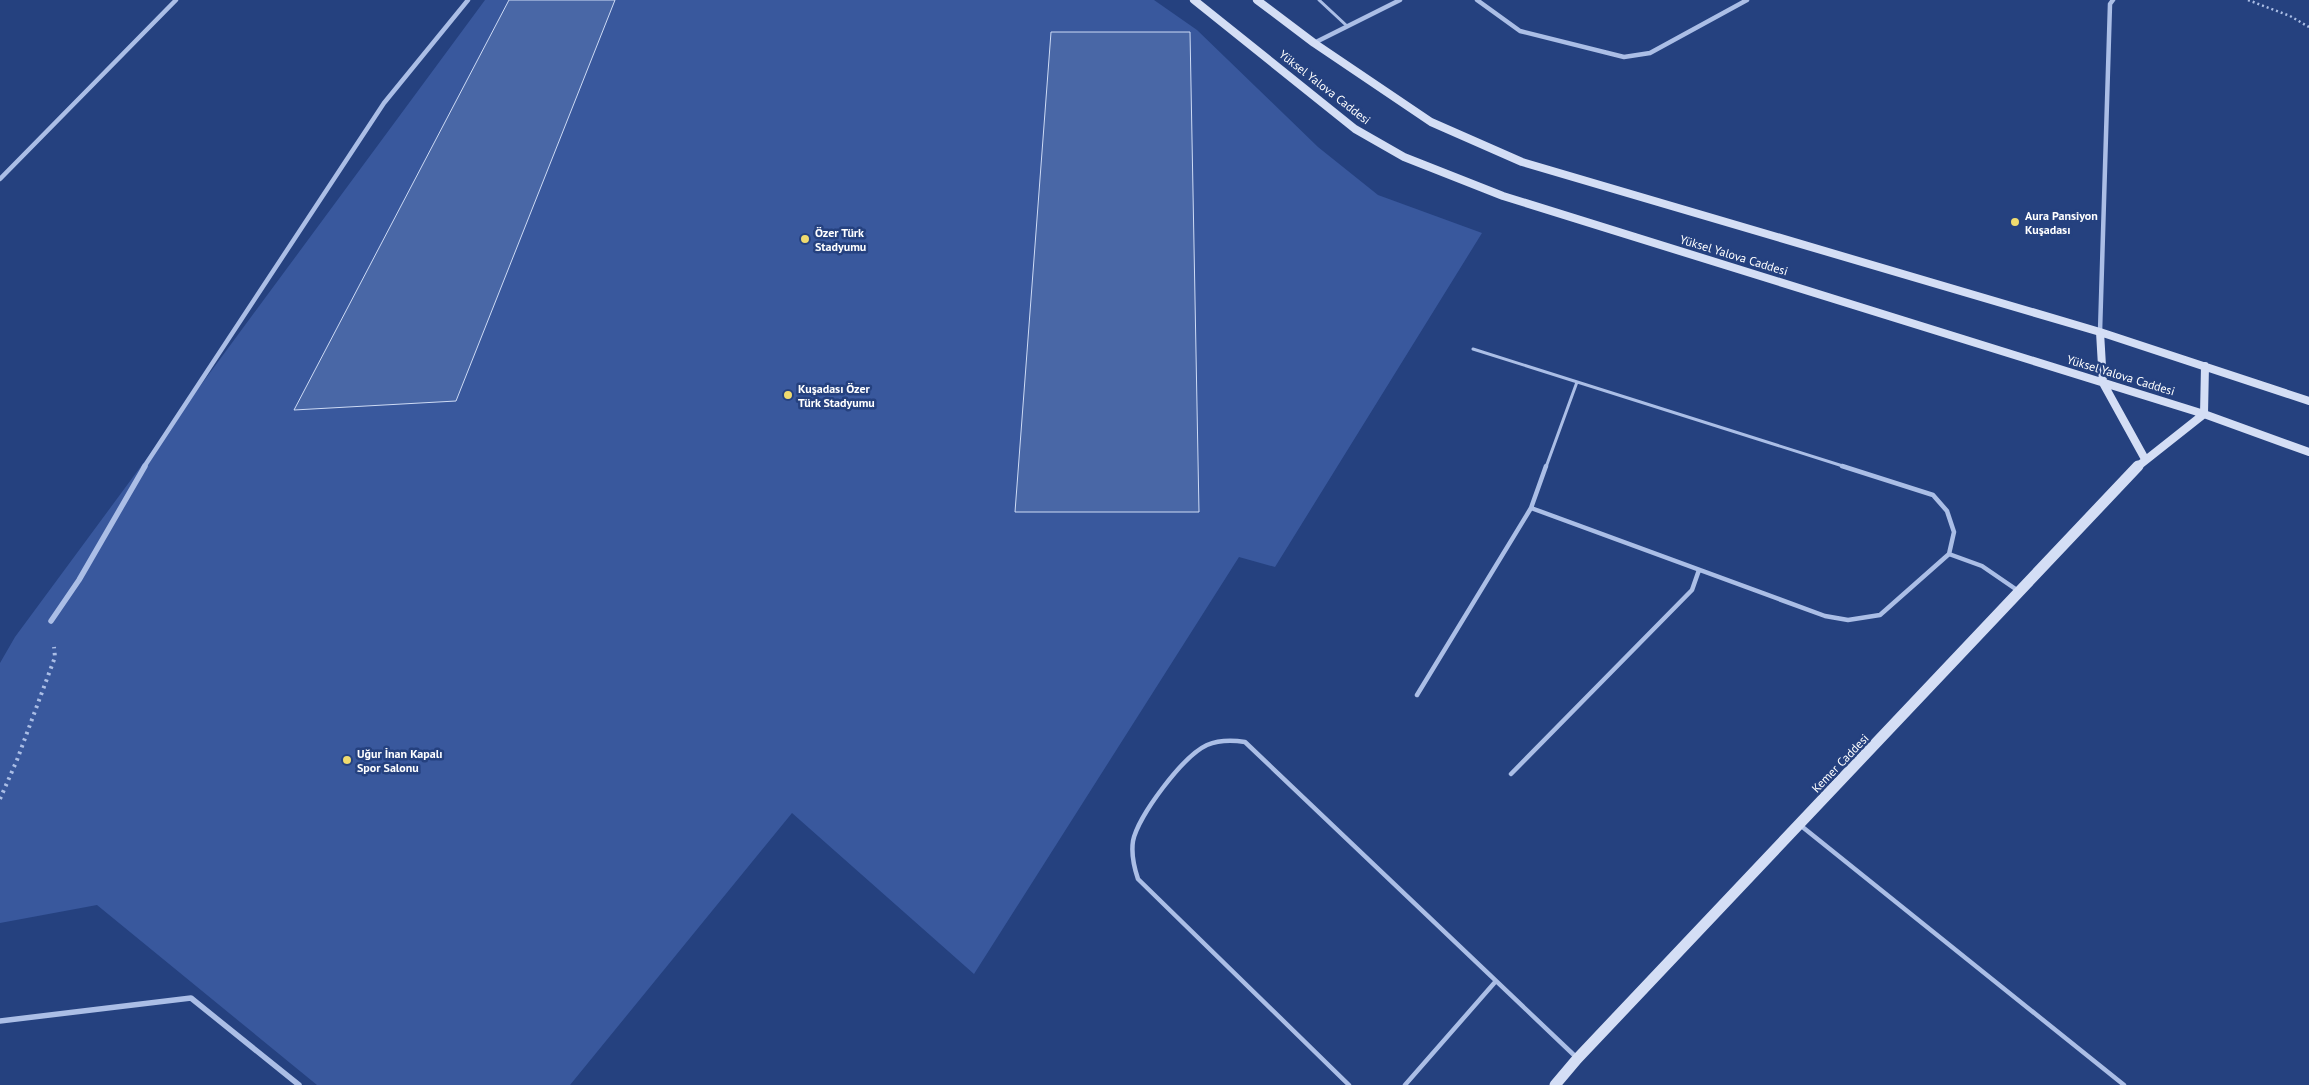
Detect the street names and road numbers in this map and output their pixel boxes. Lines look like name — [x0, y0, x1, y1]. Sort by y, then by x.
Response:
street label: Yüksel Yalova Caddesi — [1276, 47, 1374, 127]
street label: Yüksel Yalova Caddesi — [1678, 231, 1790, 279]
street label: Yüksel Yalova Caddesi — [2065, 351, 2177, 399]
street label: Kemer Caddesi — [1808, 731, 1872, 795]

